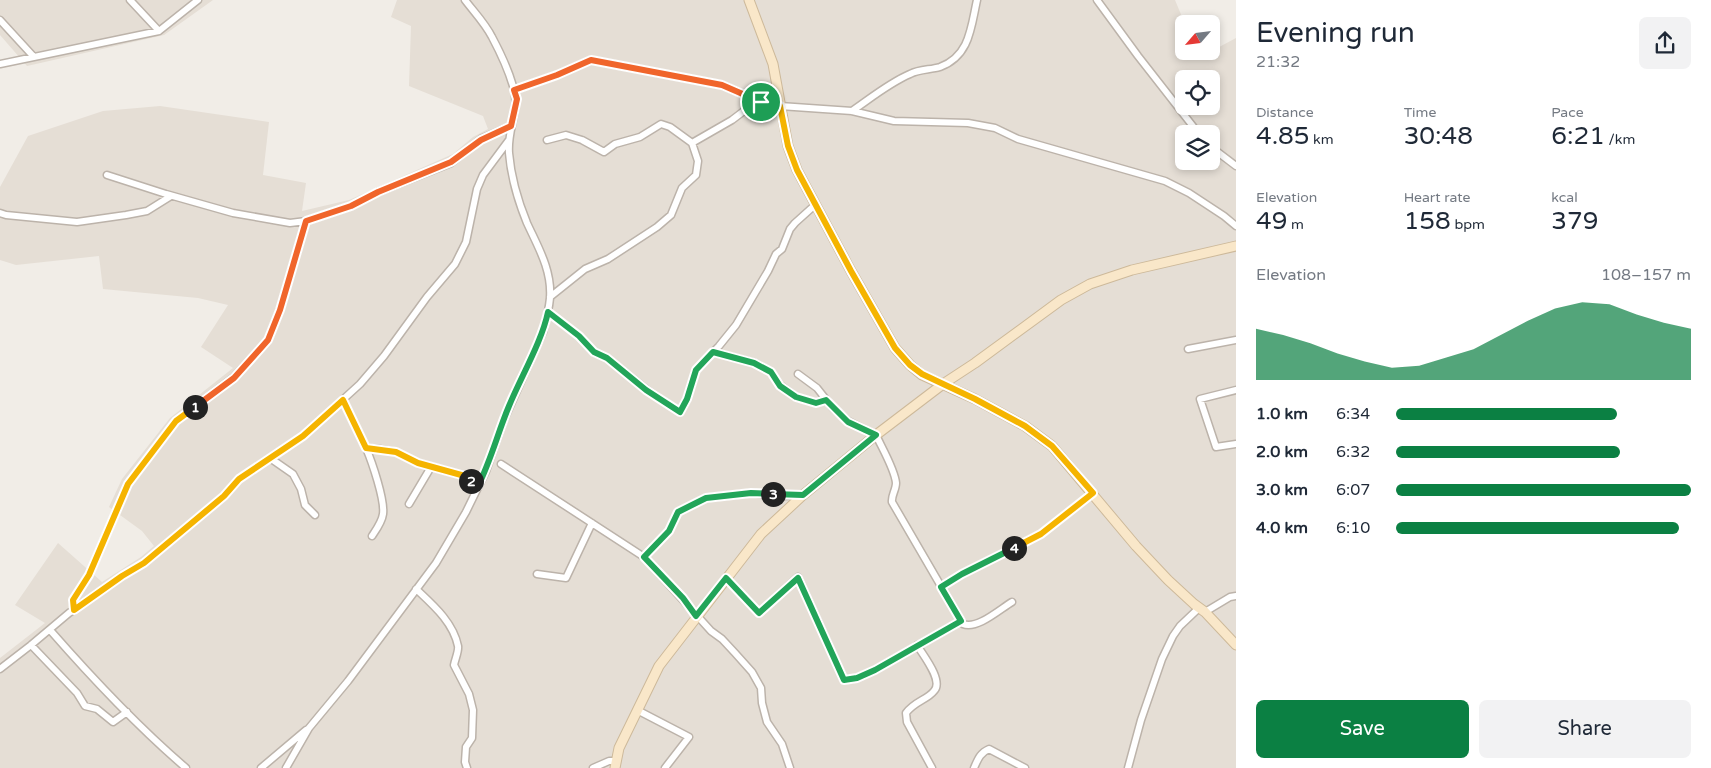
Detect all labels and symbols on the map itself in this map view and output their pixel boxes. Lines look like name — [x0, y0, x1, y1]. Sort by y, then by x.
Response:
north arrow — [1175, 15, 1220, 60]
pin — [740, 81, 782, 123]
pin: 1 — [182, 394, 208, 420]
pin: 2 — [458, 468, 484, 494]
pin: 3 — [760, 482, 786, 506]
pin: 4 — [1002, 536, 1026, 560]

